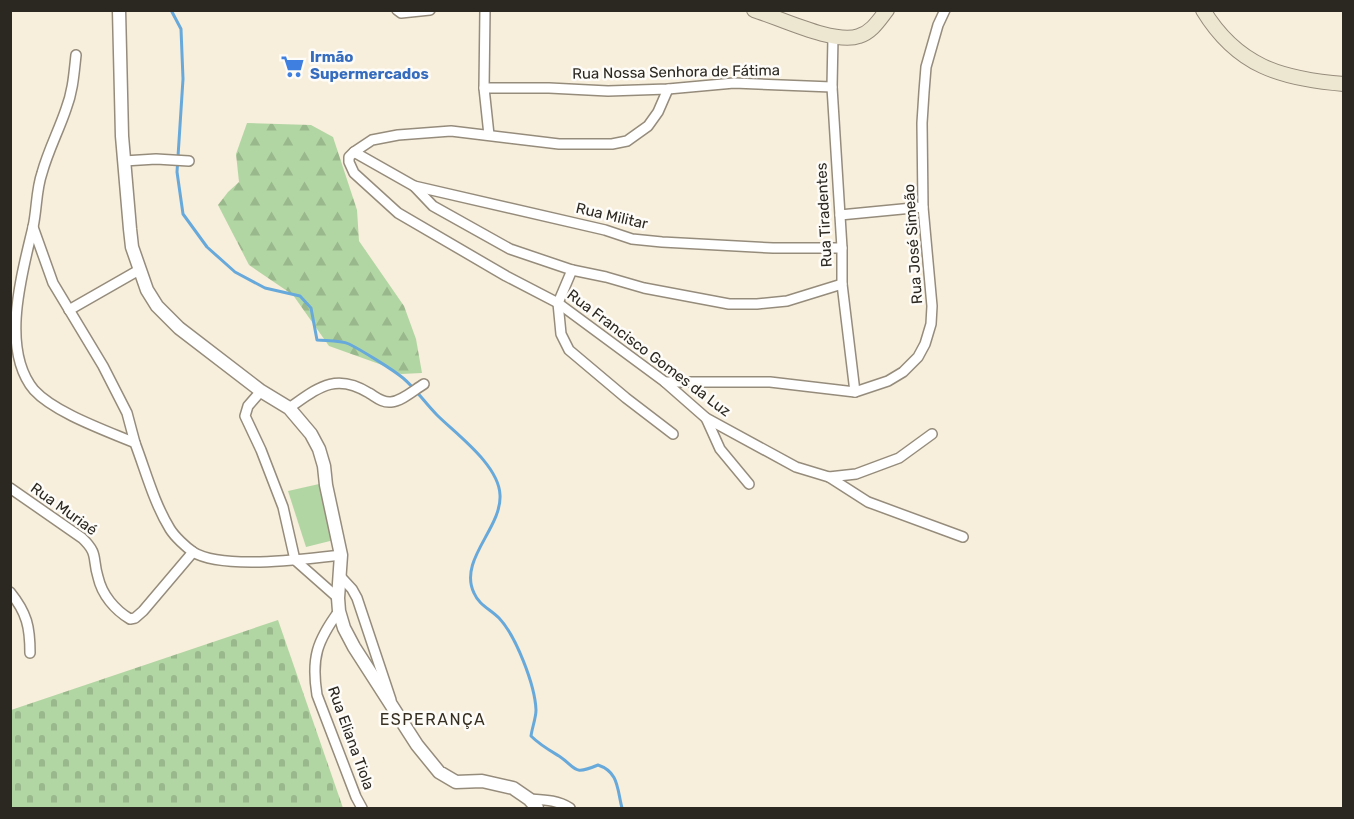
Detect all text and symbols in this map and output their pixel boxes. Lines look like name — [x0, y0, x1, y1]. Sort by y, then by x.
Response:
place label: Irmão Supermercados — [310, 48, 429, 83]
supermarket icon: Irmão Supermercados — [279, 53, 305, 79]
street label: Rua Nossa Senhora de Fátima — [572, 61, 780, 83]
street label: Rua Tiradentes — [812, 162, 836, 268]
street label: Rua José Simeão — [900, 183, 926, 305]
street label: Rua Militar — [574, 199, 650, 233]
street label: Rua Francisco Gomes da Luz — [564, 286, 735, 421]
street label: Rua Muriaé — [27, 479, 101, 539]
street label: Rua Eliana Tiola — [324, 684, 378, 792]
district label: ESPERANÇA — [380, 710, 486, 729]

